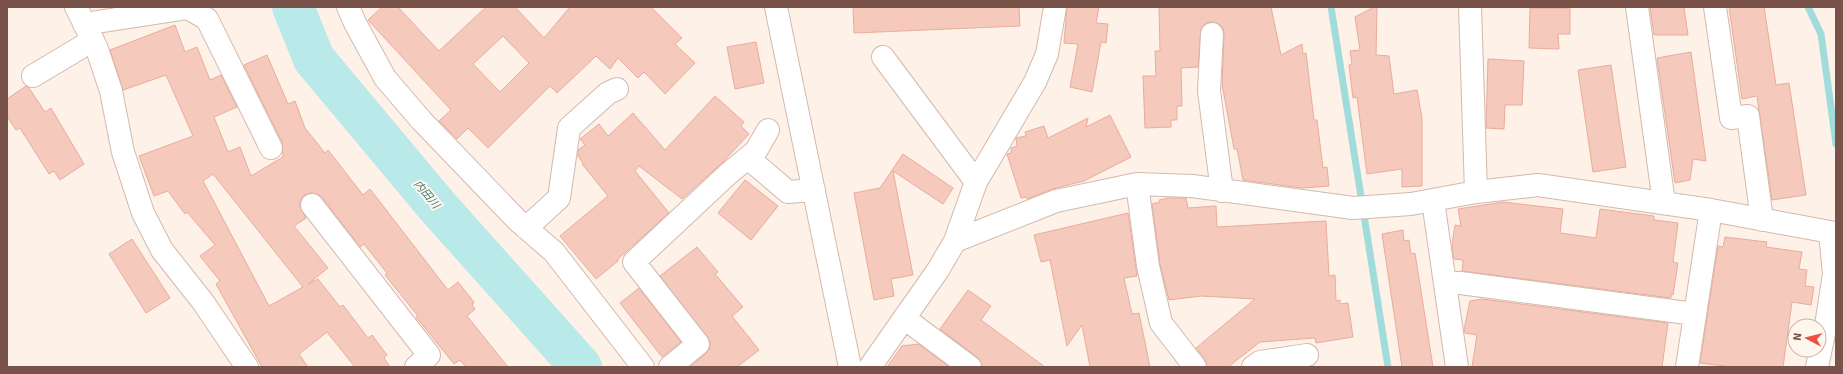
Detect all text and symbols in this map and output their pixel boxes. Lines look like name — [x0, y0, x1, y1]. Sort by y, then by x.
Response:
water label: 内田川 — [411, 178, 443, 212]
north arrow — [1787, 318, 1827, 358]
text: N — [1791, 332, 1804, 341]

